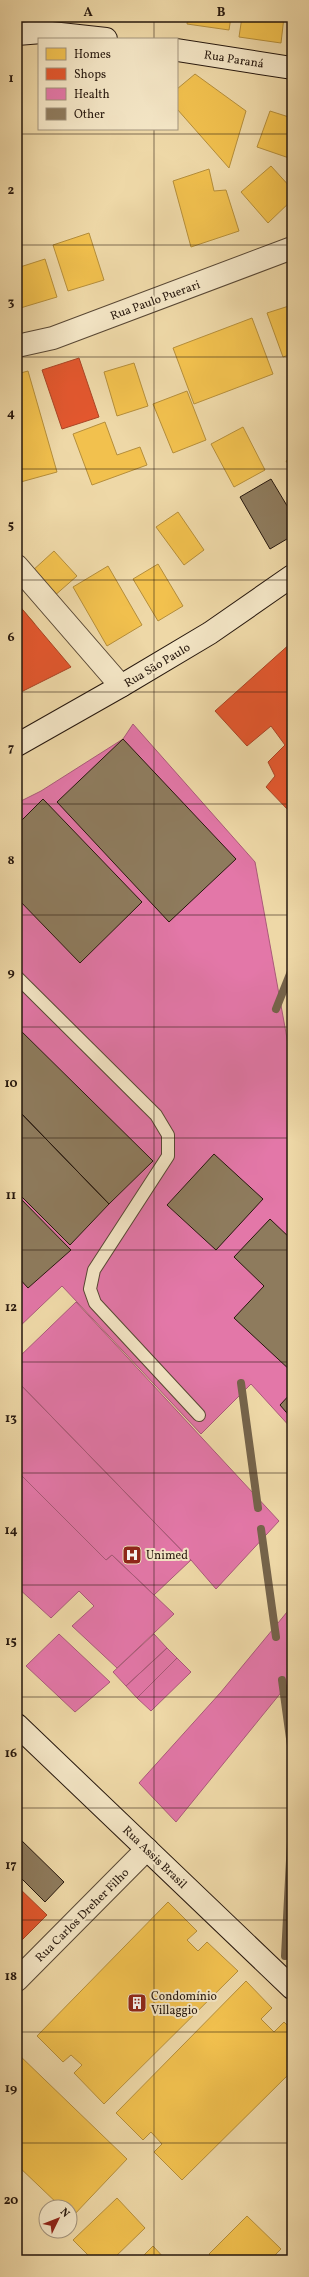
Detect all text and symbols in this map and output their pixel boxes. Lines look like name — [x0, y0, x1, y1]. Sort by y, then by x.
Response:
text: A — [83, 4, 93, 22]
text: B — [217, 4, 226, 22]
legend — [38, 38, 178, 130]
text: Homes — [74, 47, 111, 63]
street label: Rua Paraná — [203, 47, 265, 73]
text: Shops — [74, 67, 106, 83]
text: 1 — [8, 70, 14, 88]
text: Health — [74, 87, 110, 103]
text: Other — [74, 107, 105, 123]
text: 2 — [8, 182, 15, 200]
street label: Rua Paulo Puerari — [108, 277, 203, 325]
text: 3 — [8, 294, 15, 312]
text: 4 — [7, 405, 15, 423]
text: 5 — [8, 517, 14, 535]
text: 6 — [7, 629, 15, 647]
street label: Rua São Paulo — [121, 640, 194, 692]
text: 7 — [8, 740, 14, 758]
text: 8 — [7, 852, 15, 870]
text: 9 — [7, 964, 15, 982]
text: 10 — [4, 1075, 18, 1093]
text: 11 — [6, 1187, 16, 1205]
text: 12 — [5, 1299, 17, 1317]
text: 13 — [5, 1410, 17, 1428]
text: 14 — [4, 1522, 18, 1540]
hospital icon: Unimed — [121, 1544, 143, 1566]
place label: Unimed — [146, 1548, 188, 1564]
text: 15 — [5, 1633, 17, 1651]
text: 16 — [5, 1745, 17, 1763]
street label: Rua Assis Brasil — [119, 1823, 190, 1893]
text: 17 — [5, 1857, 17, 1875]
street label: Rua Carlos Dreher Filho — [32, 1865, 133, 1966]
text: 18 — [5, 1968, 17, 1986]
place label: Condomínio Villaggio — [151, 1989, 217, 2019]
building icon: Condomínio Villaggio — [126, 1992, 148, 2014]
text: 19 — [5, 2080, 17, 2098]
text: 20 — [4, 2192, 18, 2210]
north arrow — [38, 2199, 78, 2239]
text: N — [56, 2205, 72, 2221]

